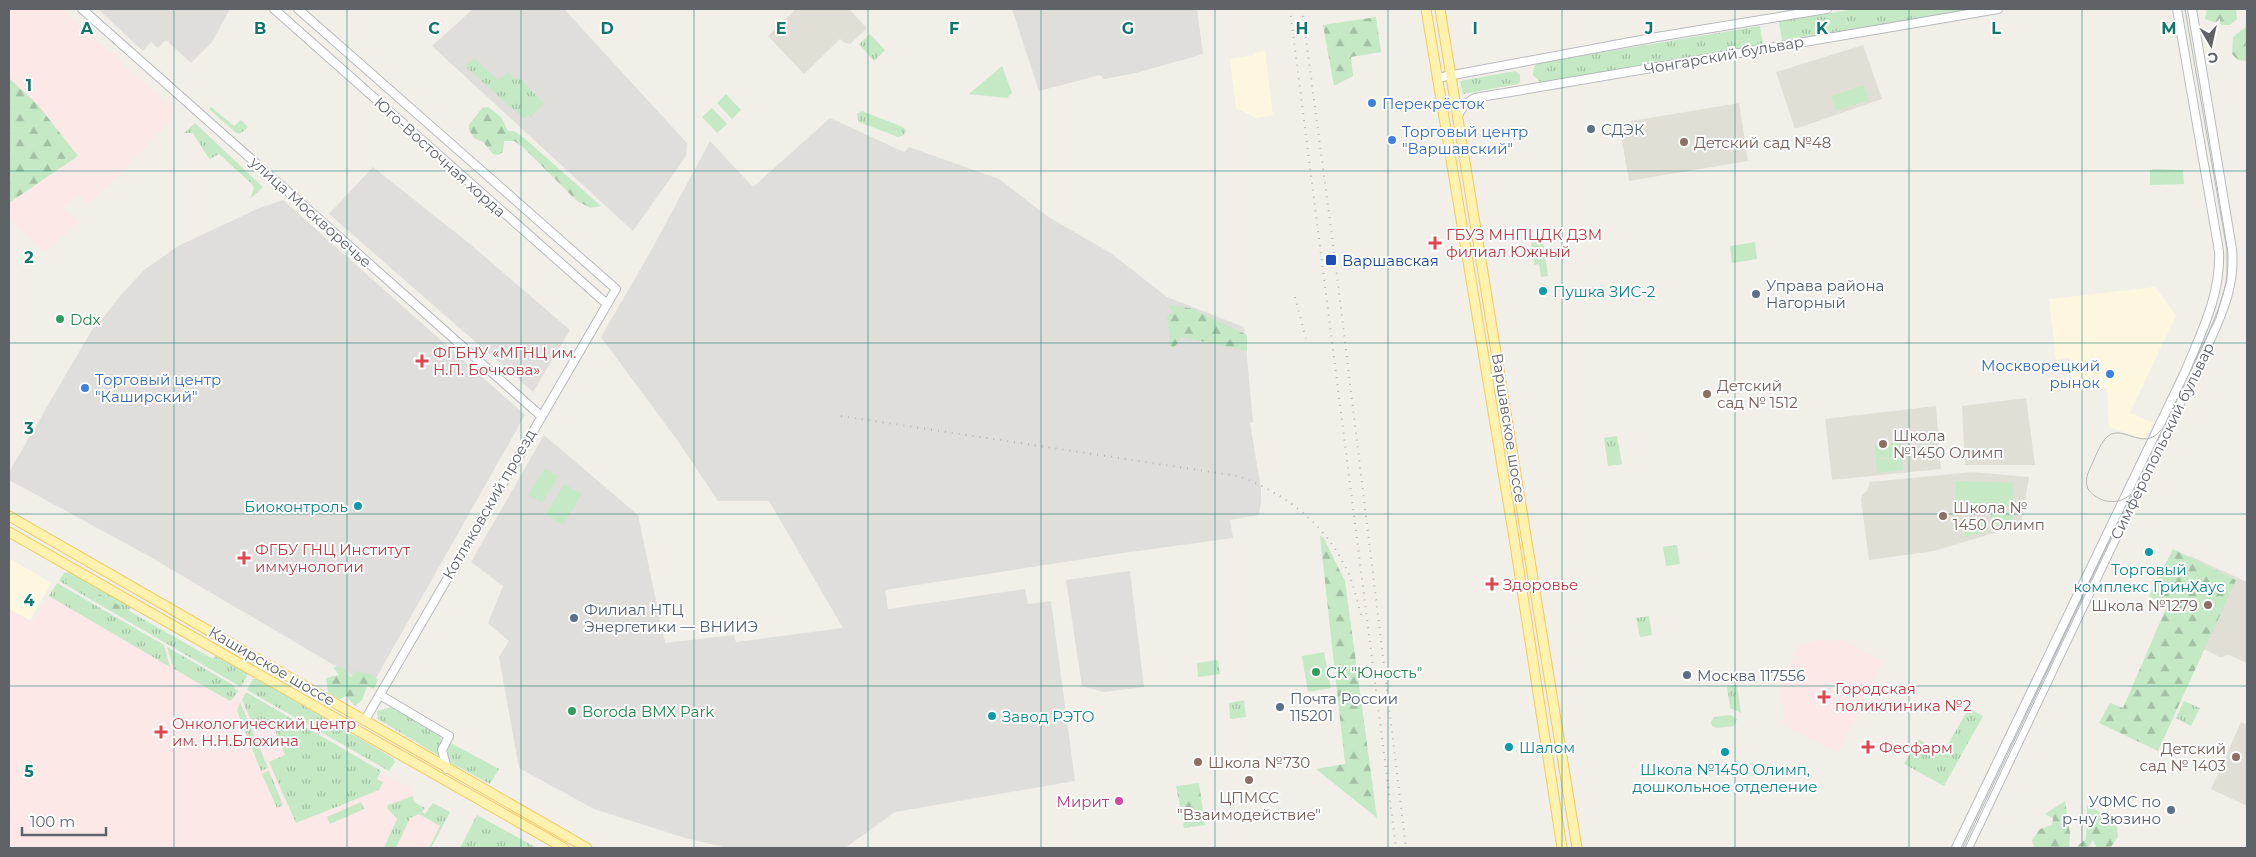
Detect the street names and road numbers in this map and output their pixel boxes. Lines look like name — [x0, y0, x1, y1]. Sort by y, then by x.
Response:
street label: Чонгарский бульвар — [1643, 32, 1805, 78]
street label: Юго-Восточная хорда — [370, 93, 510, 221]
street label: улица Москворечье — [246, 152, 376, 272]
street label: Симферопольский бульвар — [2106, 339, 2218, 543]
street label: Варшавское шоссе — [1488, 352, 1530, 504]
street label: Котляковский проезд — [438, 425, 540, 583]
street label: Каширское шоссе — [206, 622, 338, 710]

